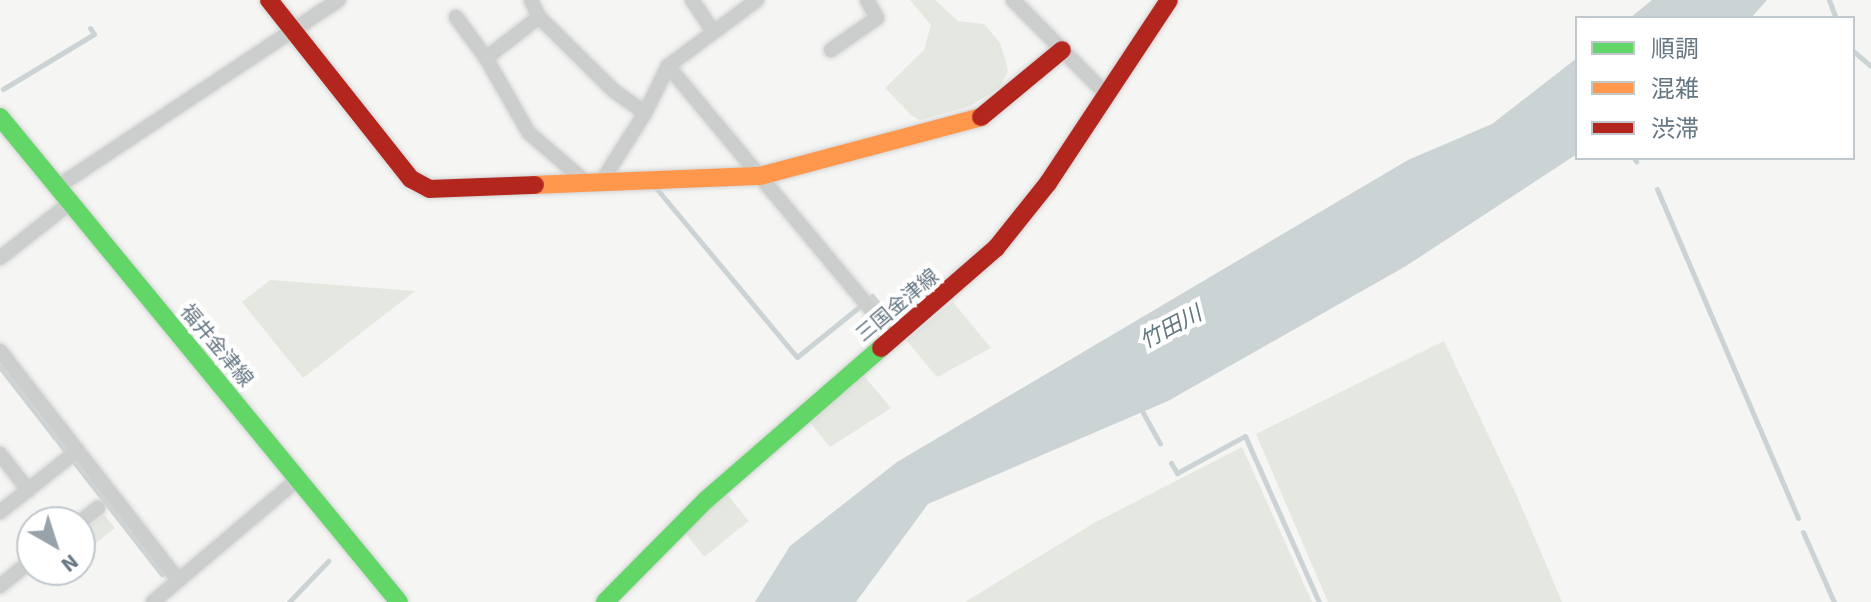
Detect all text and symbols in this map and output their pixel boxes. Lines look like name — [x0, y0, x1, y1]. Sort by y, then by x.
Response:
legend — [1575, 16, 1855, 160]
text: 順調 — [1651, 32, 1699, 67]
text: 混雑 — [1651, 72, 1699, 107]
text: 渋滞 — [1651, 112, 1699, 147]
street label: 三国金津線 — [852, 265, 944, 347]
street label: 福井金津線 — [175, 300, 257, 392]
water label: 竹田川 — [1136, 301, 1206, 355]
north arrow — [16, 506, 96, 586]
text: N — [54, 546, 86, 580]

